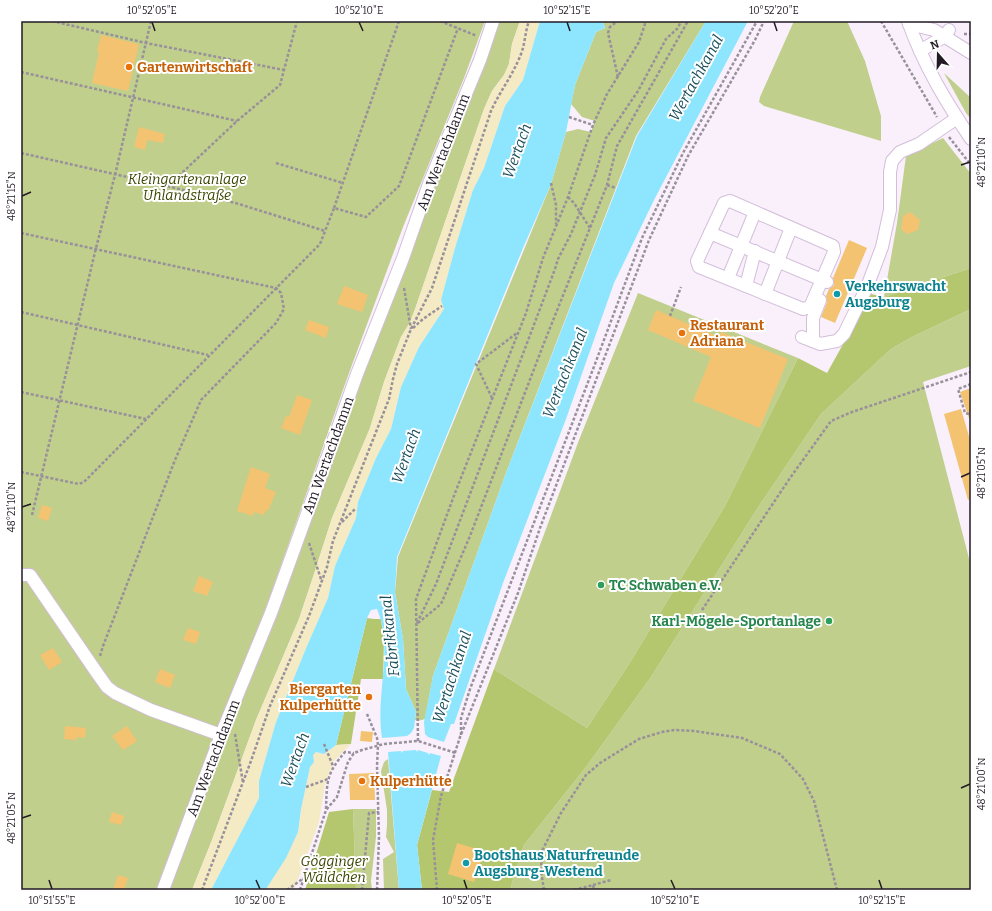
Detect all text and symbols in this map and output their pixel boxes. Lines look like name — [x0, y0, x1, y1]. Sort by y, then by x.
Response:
text: 10°52'05"E — [127, 5, 177, 17]
text: 10°52'10"E — [335, 5, 383, 17]
text: 10°52'15"E — [543, 5, 591, 17]
text: 10°52'20"E — [749, 5, 799, 17]
water label: Wertachkanal — [665, 32, 727, 124]
north arrow — [918, 34, 958, 74]
text: N — [929, 37, 941, 53]
place label: Gartenwirtschaft — [137, 59, 253, 76]
marker: Gartenwirtschaft — [124, 62, 134, 72]
street label: Am Wertachdamm — [413, 91, 474, 213]
water label: Wertach — [499, 121, 535, 181]
text: 48°21'10"N — [976, 137, 988, 187]
text: 48°21'15"N — [6, 171, 18, 221]
park label: Kleingartenanlage Uhlandstraße — [128, 171, 246, 204]
place label: Verkehrswacht Augsburg — [845, 278, 947, 311]
marker: Verkehrswacht Augsburg — [832, 289, 842, 299]
place label: Restaurant Adriana — [690, 317, 765, 350]
water label: Wertachkanal — [539, 325, 591, 421]
marker: Restaurant Adriana — [677, 328, 687, 338]
street label: Am Wertachdamm — [299, 394, 358, 516]
water label: Wertach — [388, 426, 424, 486]
text: 48°21'05"N — [976, 447, 988, 499]
text: 48°21'10"N — [6, 482, 18, 532]
place label: TC Schwaben e.V. — [609, 577, 721, 594]
marker: TC Schwaben e.V. — [596, 580, 606, 590]
water label: Fabrikkanal — [377, 594, 403, 678]
place label: Karl-Mögele-Sportanlage — [652, 613, 821, 630]
marker: Karl-Mögele-Sportanlage — [824, 616, 834, 626]
water label: Wertachkanal — [429, 629, 475, 725]
place label: Biergarten Kulperhütte — [279, 681, 361, 714]
marker: Biergarten Kulperhütte — [364, 692, 374, 702]
street label: Am Wertachdamm — [183, 697, 244, 819]
water label: Wertach — [277, 730, 313, 790]
text: 48°21'00"N — [976, 758, 988, 810]
place label: Kulperhütte — [370, 773, 452, 790]
marker: Kulperhütte — [357, 776, 367, 786]
text: 48°21'05"N — [6, 792, 18, 844]
place label: Bootshaus Naturfreunde Augsburg-Westend — [474, 847, 639, 880]
park label: Gögginger Wäldchen — [300, 853, 369, 886]
marker: Bootshaus Naturfreunde Augsburg-Westend — [461, 858, 471, 868]
text: 10°51'55"E — [28, 895, 76, 907]
text: 10°52'00"E — [235, 895, 285, 907]
text: 10°52'05"E — [442, 895, 492, 907]
text: 10°52'10"E — [651, 895, 699, 907]
text: 10°52'15"E — [858, 895, 906, 907]

